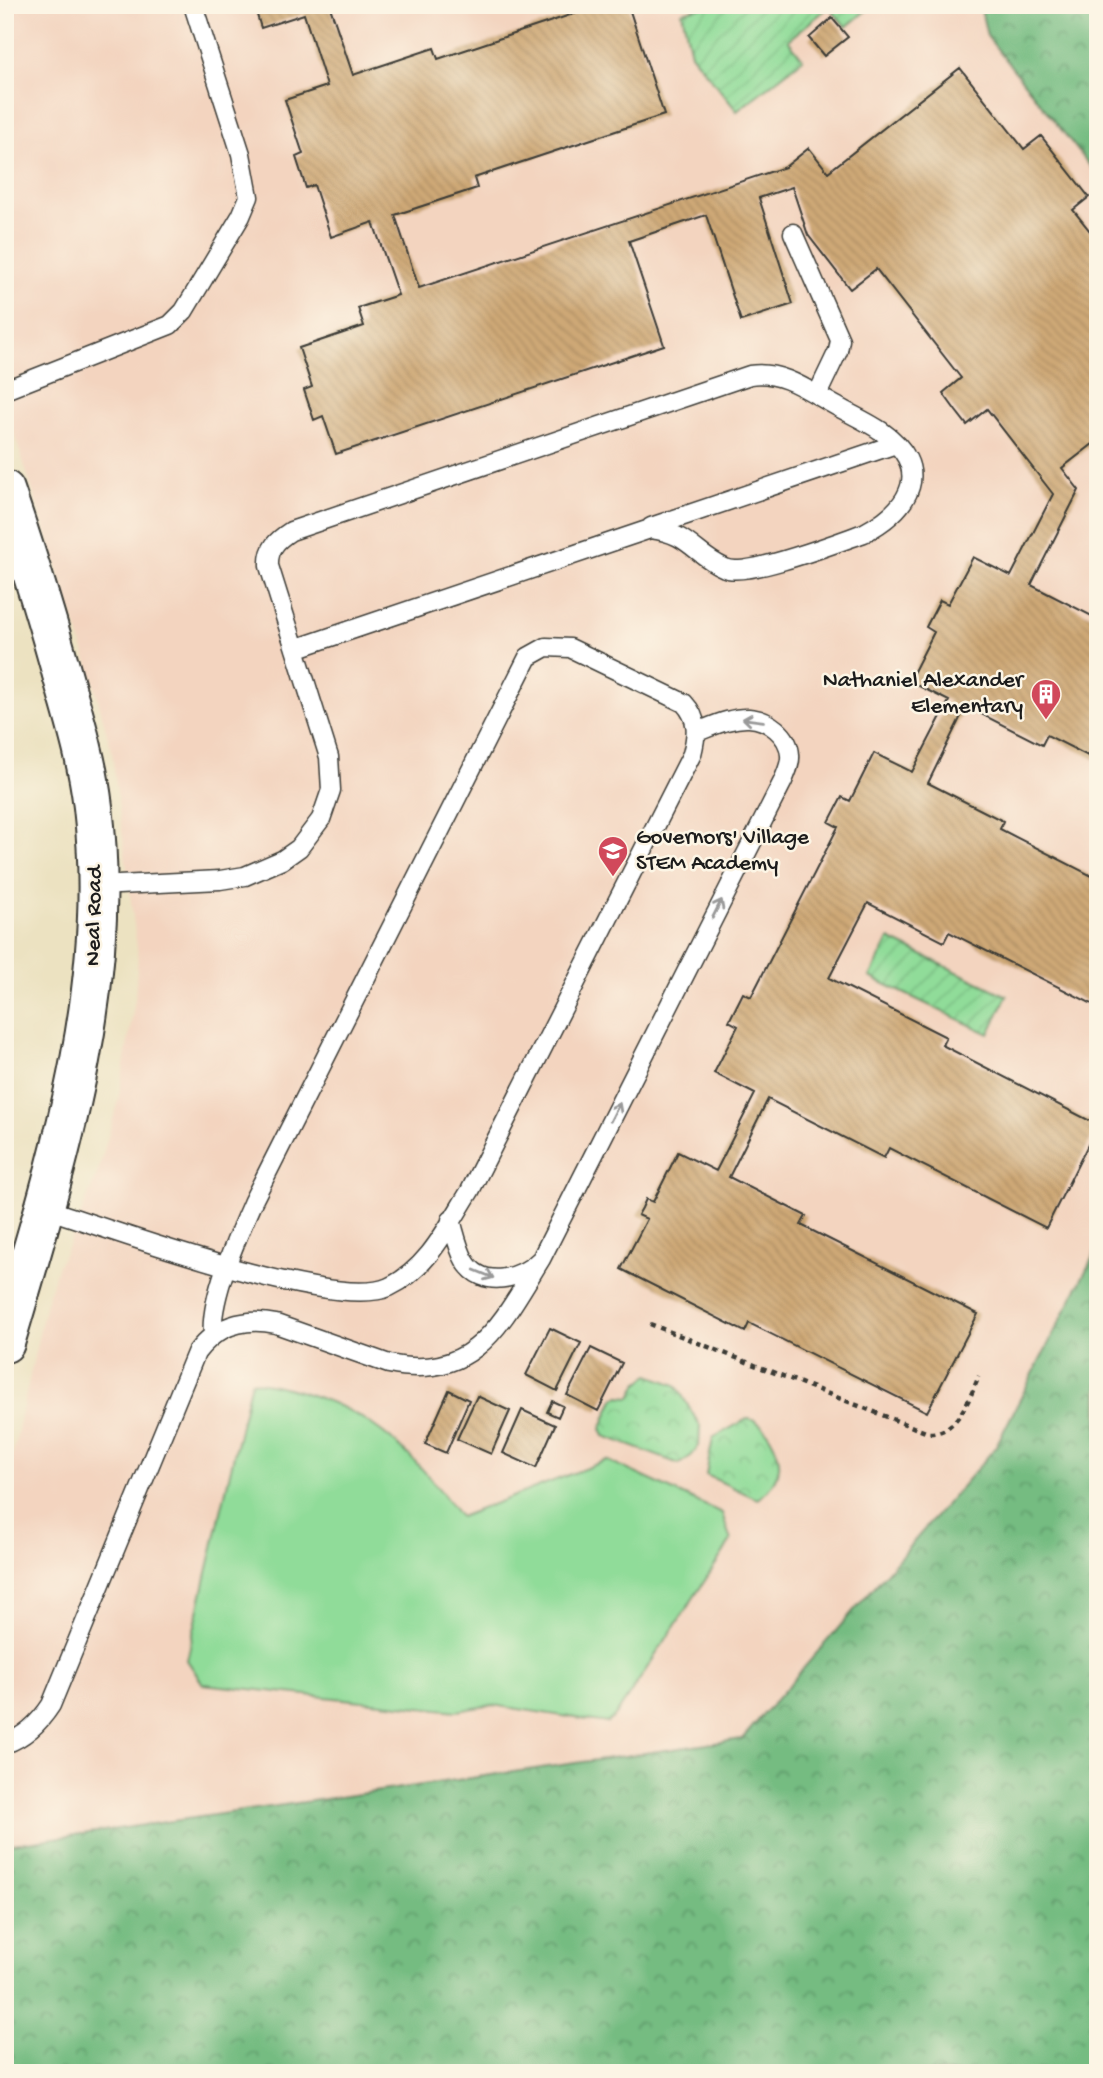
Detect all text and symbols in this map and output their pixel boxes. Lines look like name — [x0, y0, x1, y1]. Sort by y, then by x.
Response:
place label: Nathaniel Alexander Elementary — [823, 668, 1025, 721]
building icon: Nathaniel Alexander Elementary — [1029, 677, 1063, 721]
one-way arrow — [742, 714, 765, 727]
place label: Governors' Village STEM Academy — [636, 825, 810, 878]
school or university icon: Governors' Village STEM Academy — [596, 834, 630, 878]
street label: Neal Road — [81, 864, 109, 966]
one-way arrow — [711, 899, 725, 920]
one-way arrow — [608, 1102, 622, 1123]
one-way arrow — [473, 1269, 494, 1282]

